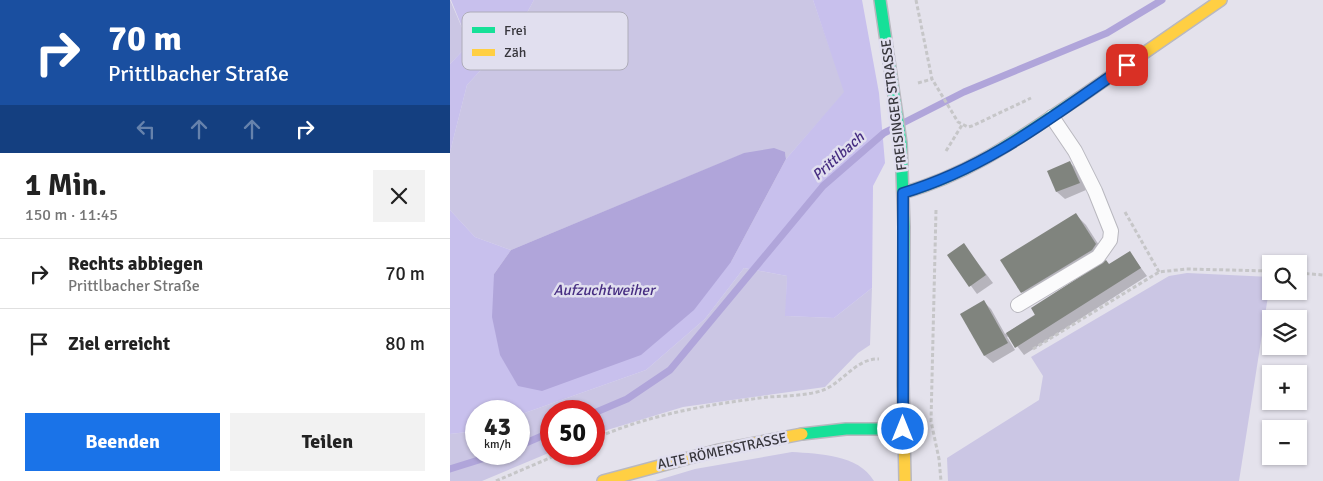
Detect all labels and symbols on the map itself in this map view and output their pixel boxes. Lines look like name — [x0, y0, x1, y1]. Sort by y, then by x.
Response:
legend — [462, 12, 628, 70]
text: Frei — [504, 22, 527, 39]
street label: FREISINGER STRASSE — [877, 38, 910, 172]
text: Zäh — [504, 44, 526, 61]
pin — [1106, 44, 1148, 86]
water label: Prittlbach — [808, 127, 868, 184]
water label: Aufzuchtweiher — [553, 281, 657, 299]
speed limit sign: 50 — [540, 400, 605, 465]
position arrow — [876, 402, 928, 454]
street label: ALTE RÖMERSTRASSE — [656, 429, 788, 473]

